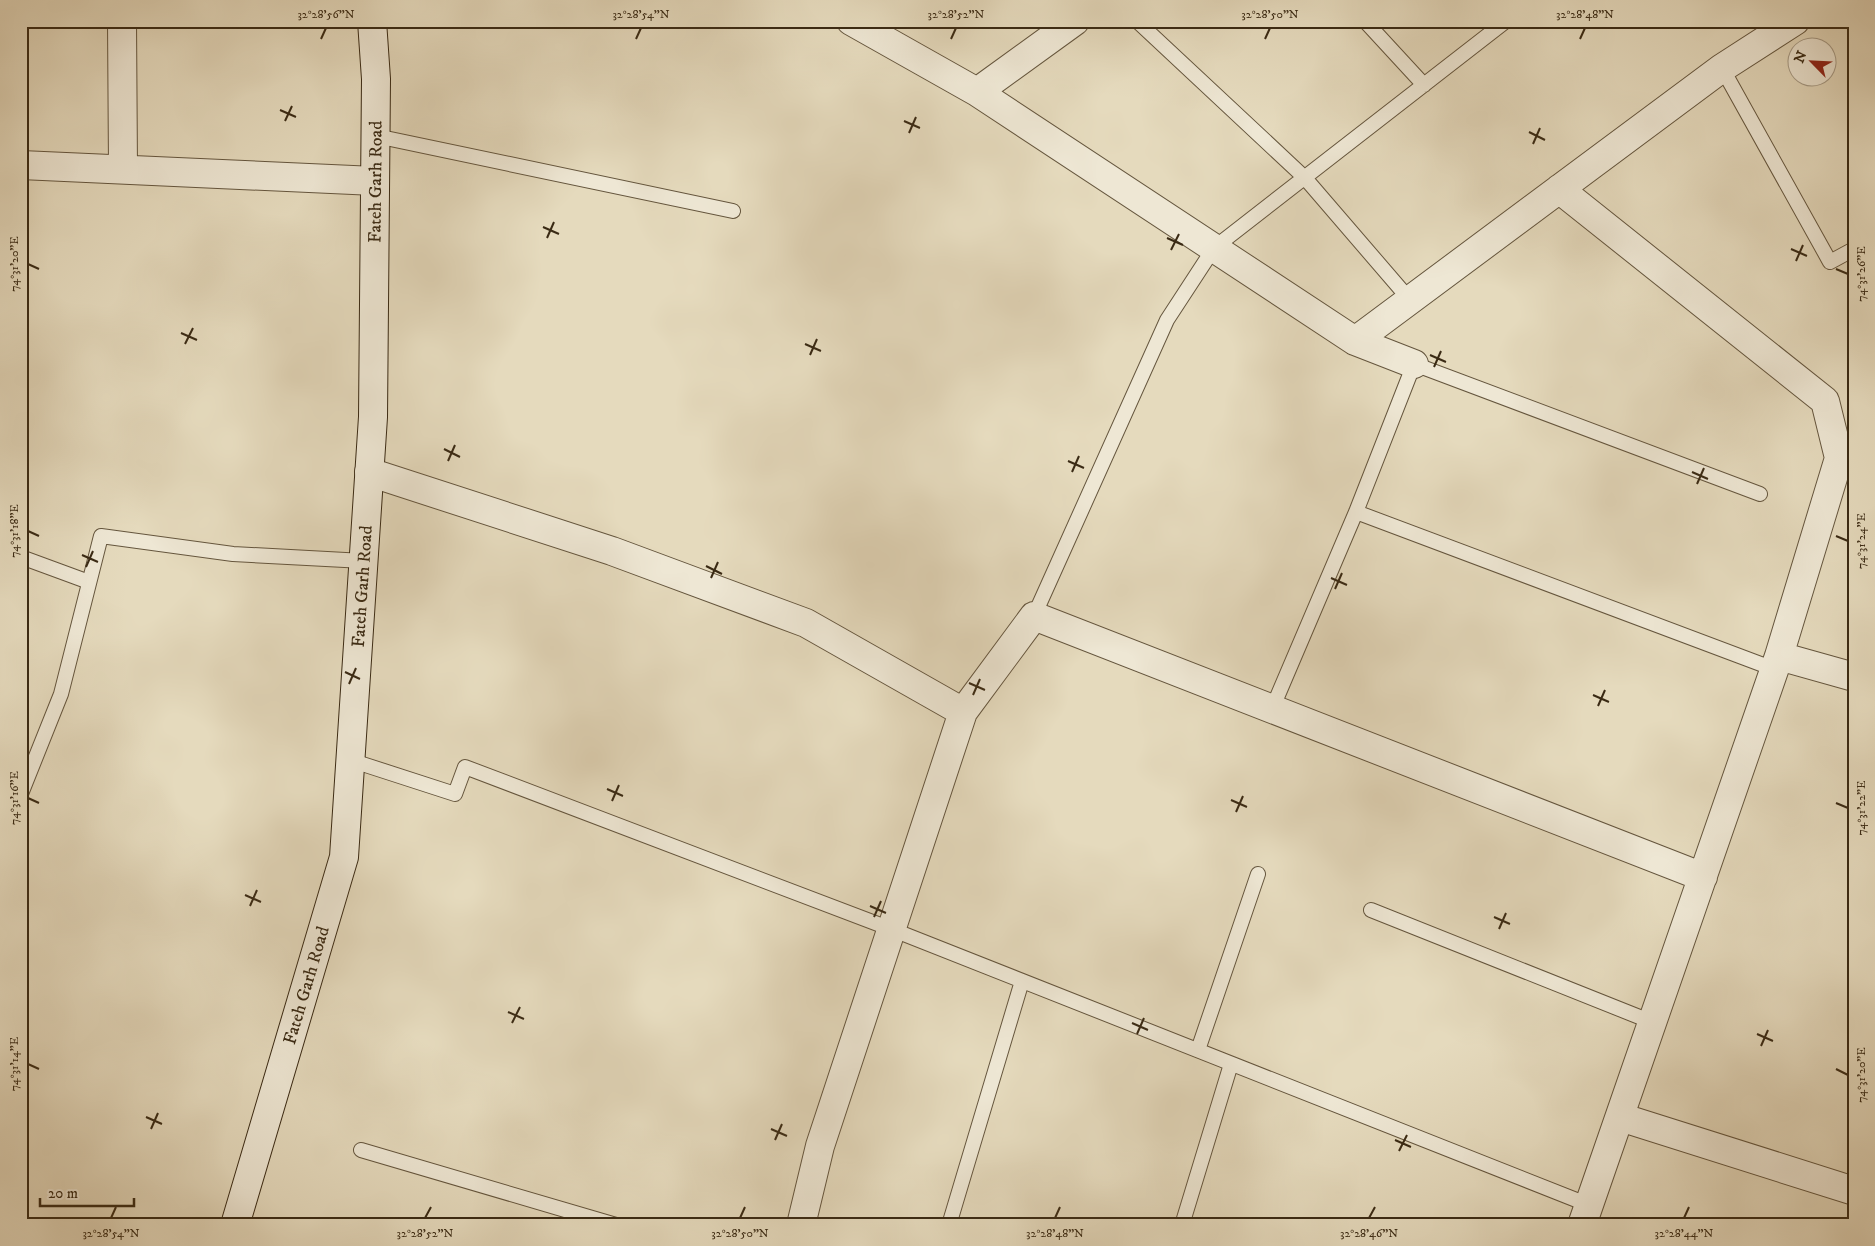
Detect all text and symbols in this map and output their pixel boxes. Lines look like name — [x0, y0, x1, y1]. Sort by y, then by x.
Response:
text: 32°28'56"N — [297, 7, 355, 22]
text: 32°28'54"N — [612, 7, 670, 22]
text: 32°28'52"N — [928, 7, 985, 22]
text: 32°28'50"N — [1241, 7, 1299, 22]
text: 32°28'48"N — [1556, 7, 1614, 22]
north arrow — [1788, 38, 1838, 88]
text: N — [1790, 48, 1812, 66]
street label: Fateh Garh Road — [365, 121, 388, 243]
text: 74°31'20"E — [7, 236, 22, 292]
text: 74°31'26"E — [1854, 246, 1869, 302]
text: 74°31'18"E — [7, 504, 22, 558]
text: 74°31'24"E — [1854, 512, 1869, 569]
street label: Fateh Garh Road — [348, 525, 378, 648]
text: 74°31'16"E — [7, 771, 22, 825]
text: 74°31'22"E — [1854, 780, 1869, 836]
street label: Fateh Garh Road — [279, 924, 335, 1047]
text: 74°31'14"E — [7, 1036, 22, 1091]
text: 74°31'20"E — [1854, 1047, 1869, 1103]
scale bar — [40, 1176, 134, 1208]
text: 20 m — [48, 1184, 78, 1203]
text: 32°28'54"N — [82, 1226, 140, 1241]
text: 32°28'52"N — [397, 1226, 454, 1241]
text: 32°28'50"N — [711, 1226, 769, 1241]
text: 32°28'48"N — [1026, 1226, 1084, 1241]
text: 32°28'46"N — [1340, 1226, 1398, 1241]
text: 32°28'44"N — [1655, 1226, 1714, 1241]

